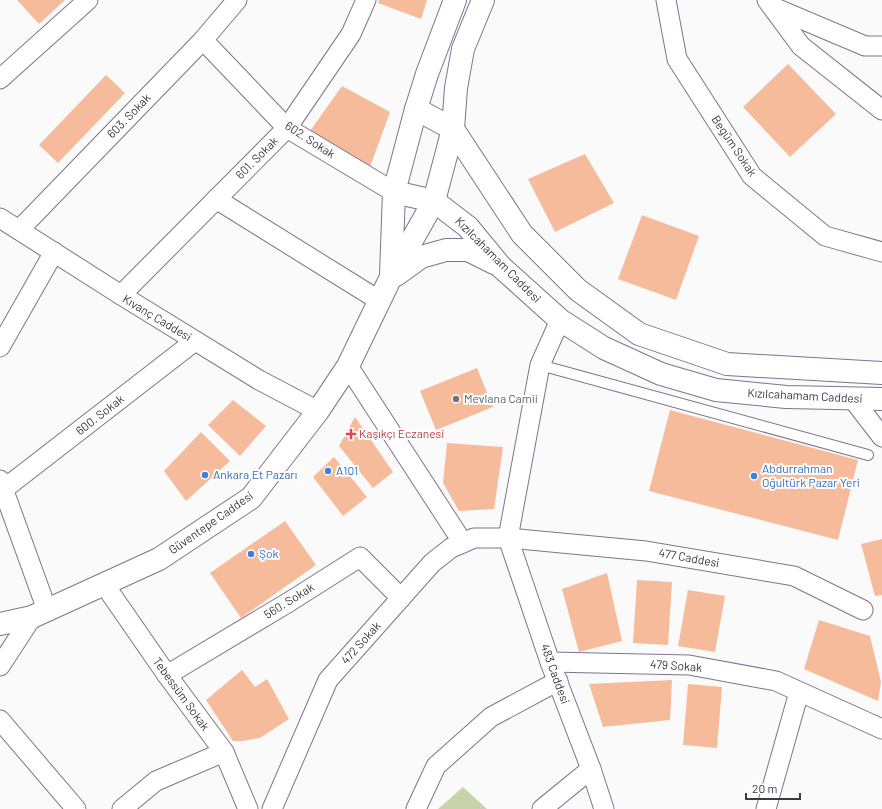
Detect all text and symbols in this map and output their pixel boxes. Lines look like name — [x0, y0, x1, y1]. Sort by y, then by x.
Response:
street label: 603. Sokak — [104, 90, 153, 140]
street label: Begüm Sokak — [709, 112, 760, 179]
street label: 602. Sokak — [283, 118, 338, 160]
street label: 601. Sokak — [232, 133, 280, 181]
street label: Kızılcahamam Caddesi — [453, 214, 544, 305]
street label: Kıvanç Caddesi — [120, 291, 195, 343]
street label: Kızılcahamam Caddesi — [747, 385, 863, 405]
street label: 600. Sokak — [73, 391, 126, 437]
place label: Mevlana Camii — [464, 391, 538, 405]
marker: Mevlana Camii — [451, 394, 461, 404]
place label: Kaşıkçı Eczanesi — [359, 426, 444, 440]
marker: Kaşıkçı Eczanesi — [346, 429, 356, 439]
place label: Abdurrahman Oğultürk Pazar Yeri — [762, 461, 860, 489]
place label: A101 — [336, 463, 358, 477]
marker: A101 — [323, 466, 333, 476]
place label: Ankara Et Pazarı — [213, 467, 297, 481]
marker: Ankara Et Pazarı — [200, 470, 210, 480]
marker: Abdurrahman Oğultürk Pazar Yeri — [749, 471, 759, 481]
street label: Güventepe Caddesi — [166, 488, 255, 556]
street label: 477 Caddesi — [658, 545, 721, 569]
place label: Şok — [259, 546, 279, 560]
marker: Şok — [246, 549, 256, 559]
street label: 560. Sokak — [261, 579, 316, 621]
street label: 472 Sokak — [338, 618, 383, 666]
street label: 483 Caddesi — [539, 642, 573, 706]
street label: Tebessüm Sokak — [151, 654, 213, 733]
street label: 479 Sokak — [650, 656, 703, 674]
scale bar — [746, 775, 800, 801]
text: 20 m — [752, 781, 778, 795]

